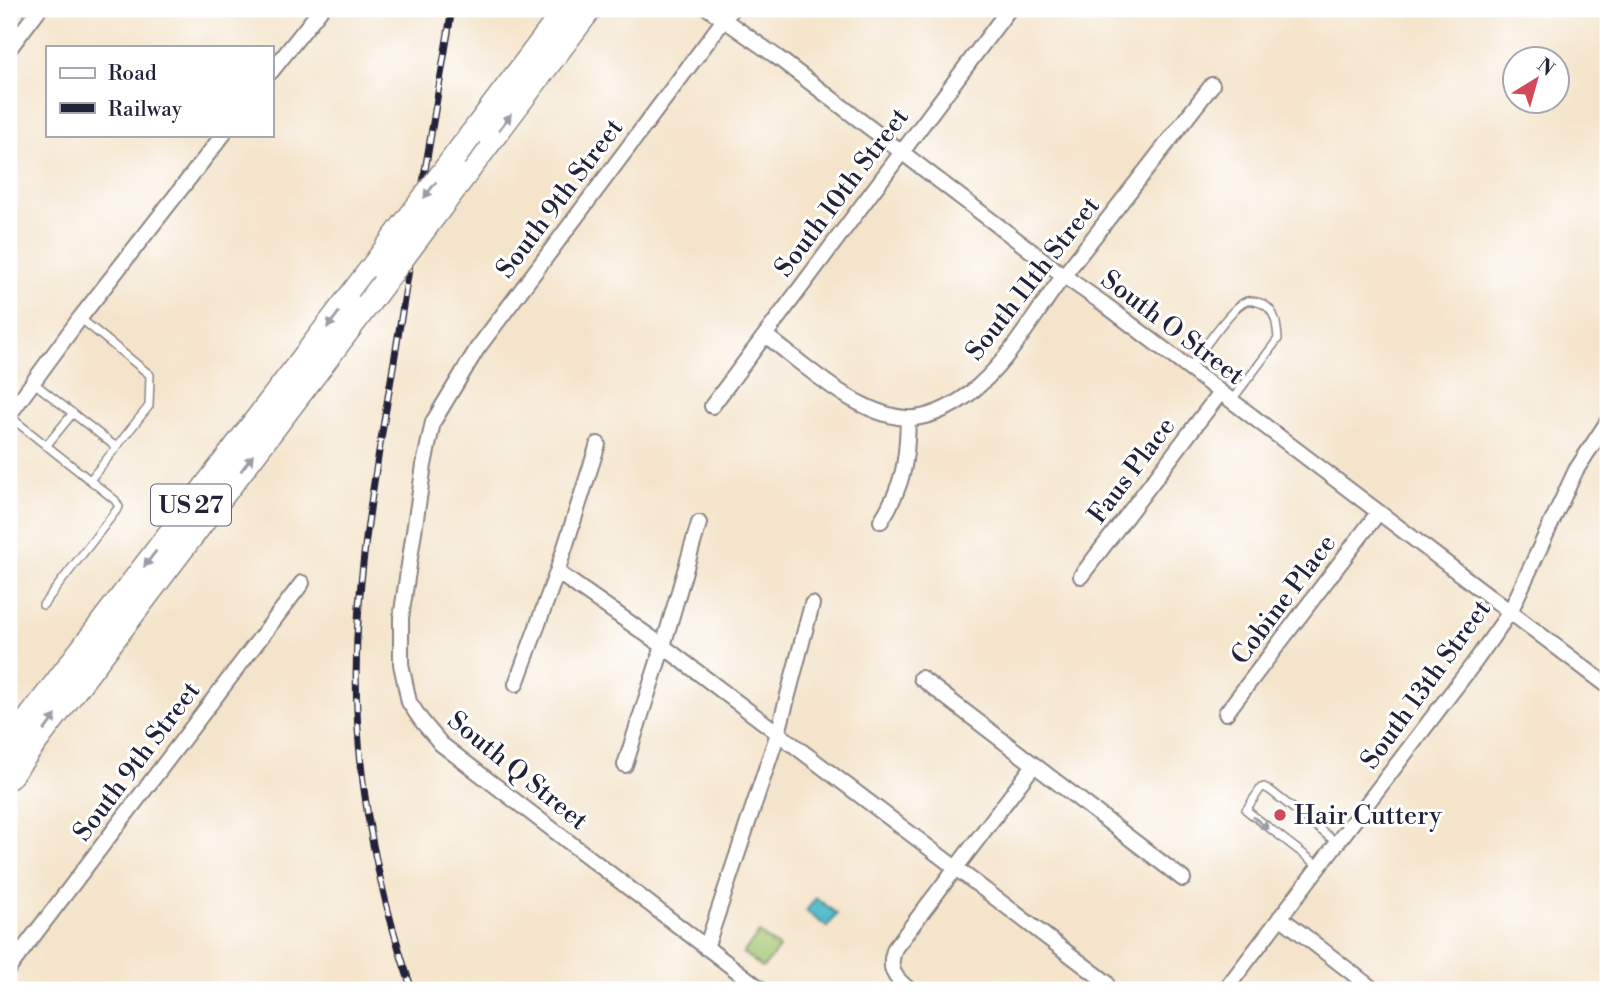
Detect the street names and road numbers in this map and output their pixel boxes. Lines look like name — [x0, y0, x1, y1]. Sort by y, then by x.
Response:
street label: South 10th Street — [768, 102, 916, 283]
street label: South 9th Street — [489, 113, 630, 285]
street label: South 11th Street — [959, 190, 1107, 367]
street label: South O Street — [1094, 264, 1250, 392]
street label: Faus Place — [1081, 411, 1182, 530]
road number: US 27 — [151, 484, 231, 526]
street label: Cobine Place — [1224, 528, 1343, 671]
street label: South 13th Street — [1354, 594, 1498, 775]
street label: South 9th Street — [66, 676, 207, 848]
street label: South Q Street — [441, 705, 594, 837]

